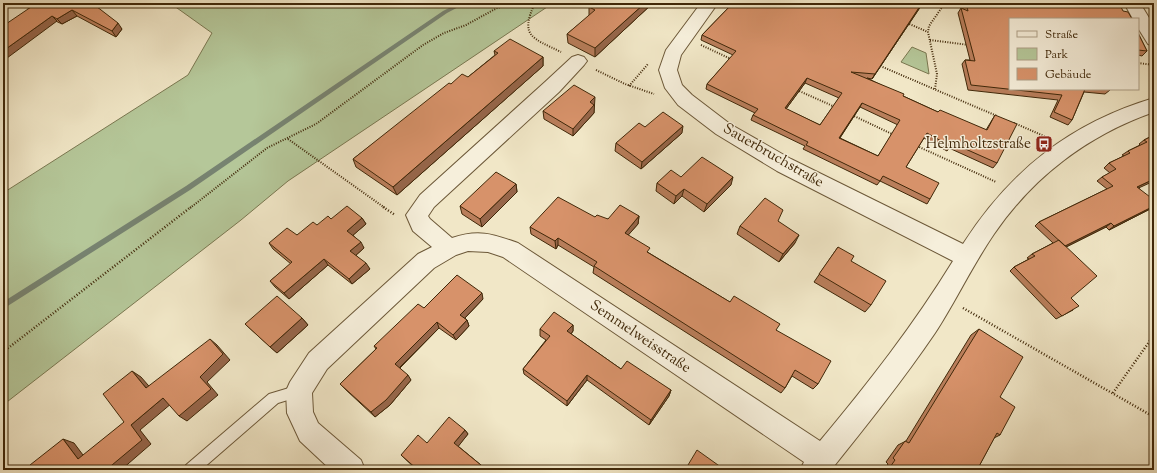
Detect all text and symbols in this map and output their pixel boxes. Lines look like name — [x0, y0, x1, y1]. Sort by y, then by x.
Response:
legend — [1009, 18, 1139, 90]
text: Straße — [1045, 26, 1079, 44]
text: Park — [1045, 46, 1068, 64]
text: Gebäude — [1045, 66, 1092, 84]
street label: Sauerbruchstraße — [719, 119, 827, 193]
place label: Helmholtzstraße — [926, 134, 1031, 155]
bus stop icon: Helmholtzstraße — [1034, 134, 1054, 154]
street label: Semmelweisstraße — [585, 295, 695, 379]

